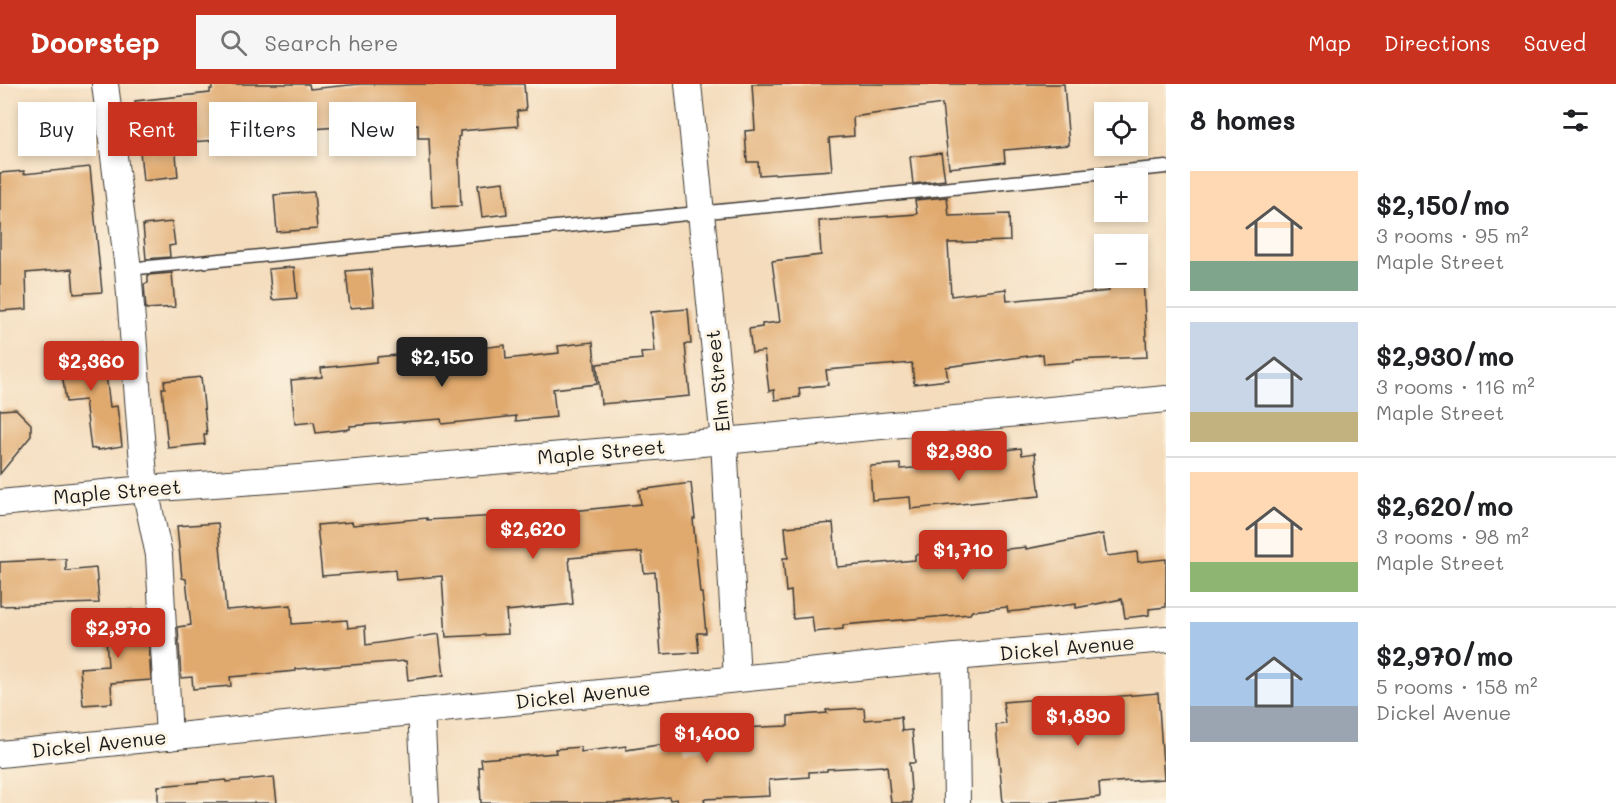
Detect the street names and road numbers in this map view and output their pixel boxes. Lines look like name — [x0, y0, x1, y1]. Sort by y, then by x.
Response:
street label: Elm Street — [699, 329, 735, 433]
street label: Maple Street — [536, 432, 666, 470]
street label: Maple Street — [52, 472, 182, 510]
street label: Dickel Avenue — [998, 628, 1135, 666]
street label: Dickel Avenue — [514, 674, 652, 714]
street label: Dickel Avenue — [30, 723, 168, 763]

